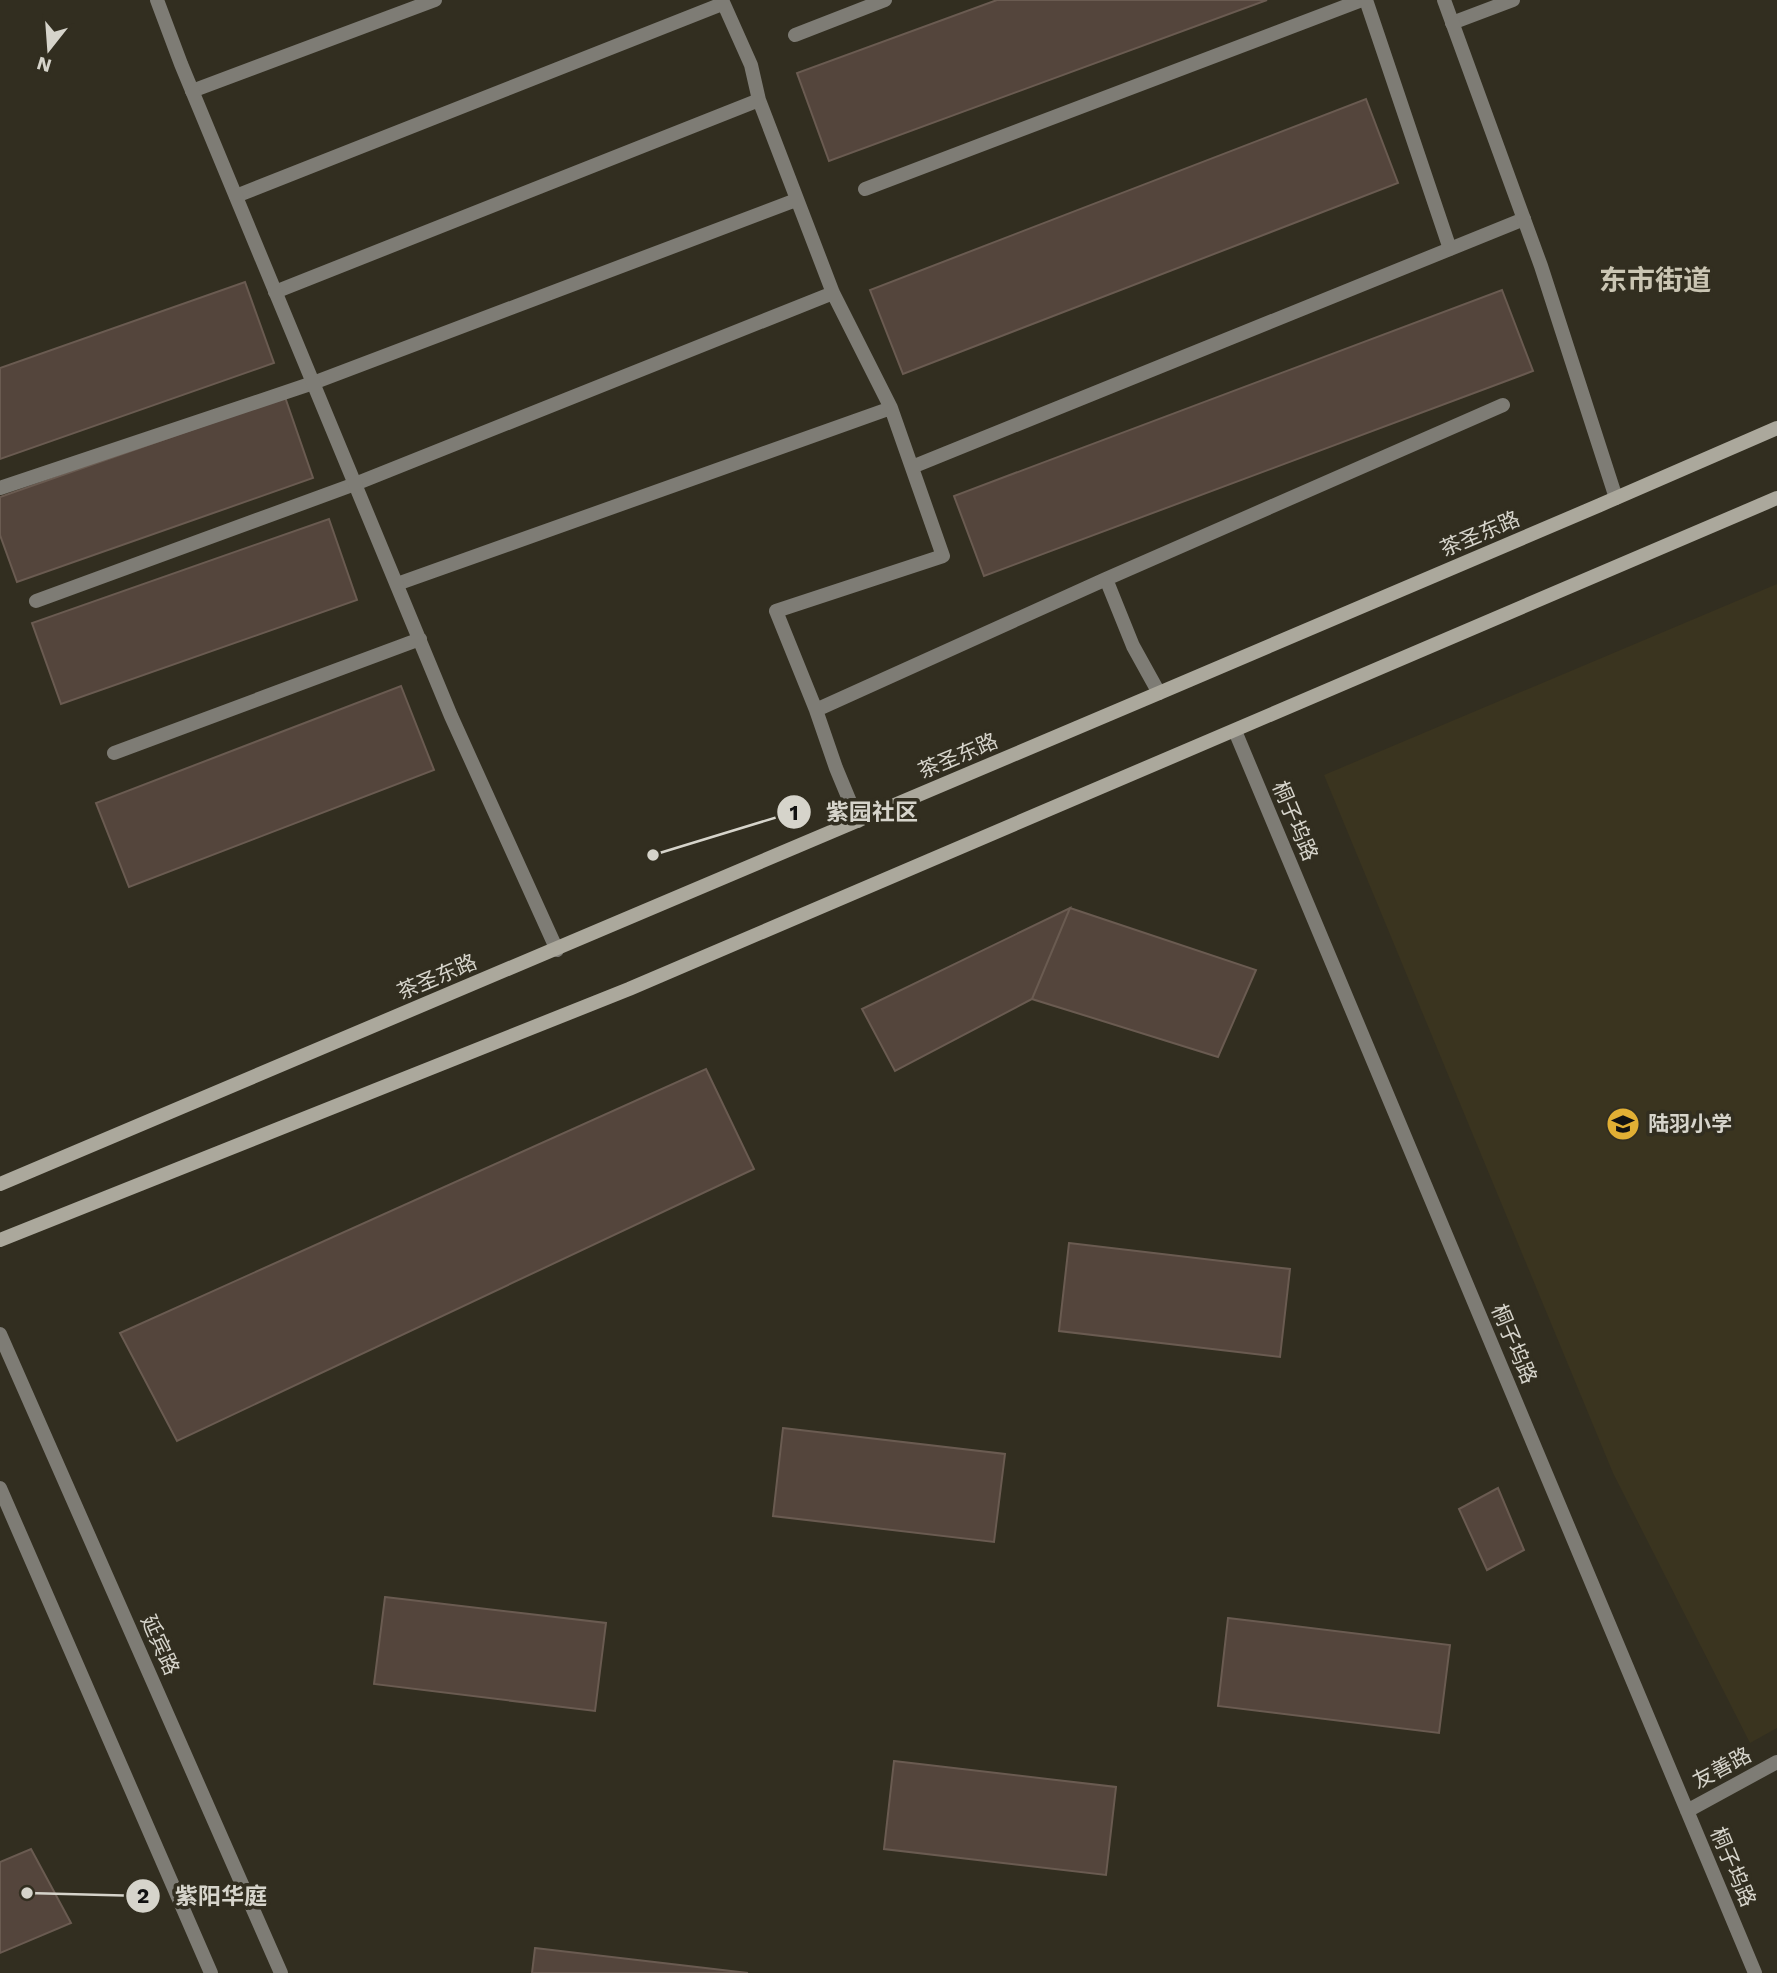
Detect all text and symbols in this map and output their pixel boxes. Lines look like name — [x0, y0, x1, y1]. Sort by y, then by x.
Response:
north arrow — [14, 14, 84, 84]
text: N — [34, 52, 54, 78]
district label: 东市街道 — [1599, 264, 1711, 297]
street label: 茶圣东路 — [1436, 506, 1523, 561]
street label: 茶圣东路 — [914, 728, 1001, 783]
street label: 桐子坞路 — [1268, 777, 1323, 864]
callout: 紫园社区 — [777, 790, 932, 834]
text: 紫园社区 — [826, 799, 918, 826]
text: 1 — [789, 800, 799, 825]
street label: 茶圣东路 — [393, 949, 480, 1004]
school or university icon: 陆羽小学 — [1604, 1105, 1642, 1143]
place label: 陆羽小学 — [1648, 1111, 1732, 1136]
street label: 桐子坞路 — [1487, 1300, 1542, 1387]
street label: 延宾路 — [136, 1611, 185, 1679]
street label: 友善路 — [1688, 1742, 1755, 1793]
street label: 桐子坞路 — [1706, 1823, 1761, 1910]
callout: 紫阳华庭 — [126, 1874, 281, 1918]
text: 2 — [137, 1883, 149, 1908]
text: 紫阳华庭 — [175, 1883, 267, 1910]

